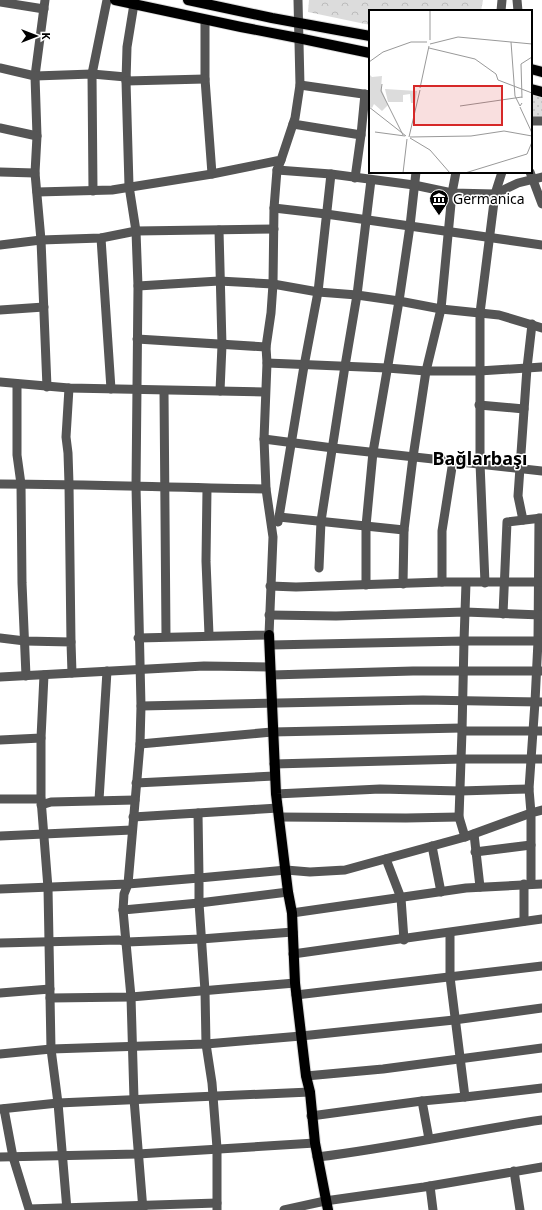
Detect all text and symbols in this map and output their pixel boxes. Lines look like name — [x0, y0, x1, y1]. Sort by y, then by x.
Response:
inset map — [369, 10, 532, 173]
north arrow — [16, 16, 56, 56]
text: K — [39, 32, 54, 40]
museum icon: Germanica — [428, 188, 450, 216]
place label: Germanica — [453, 189, 525, 208]
district label: Bağlarbaşı — [433, 446, 527, 470]

